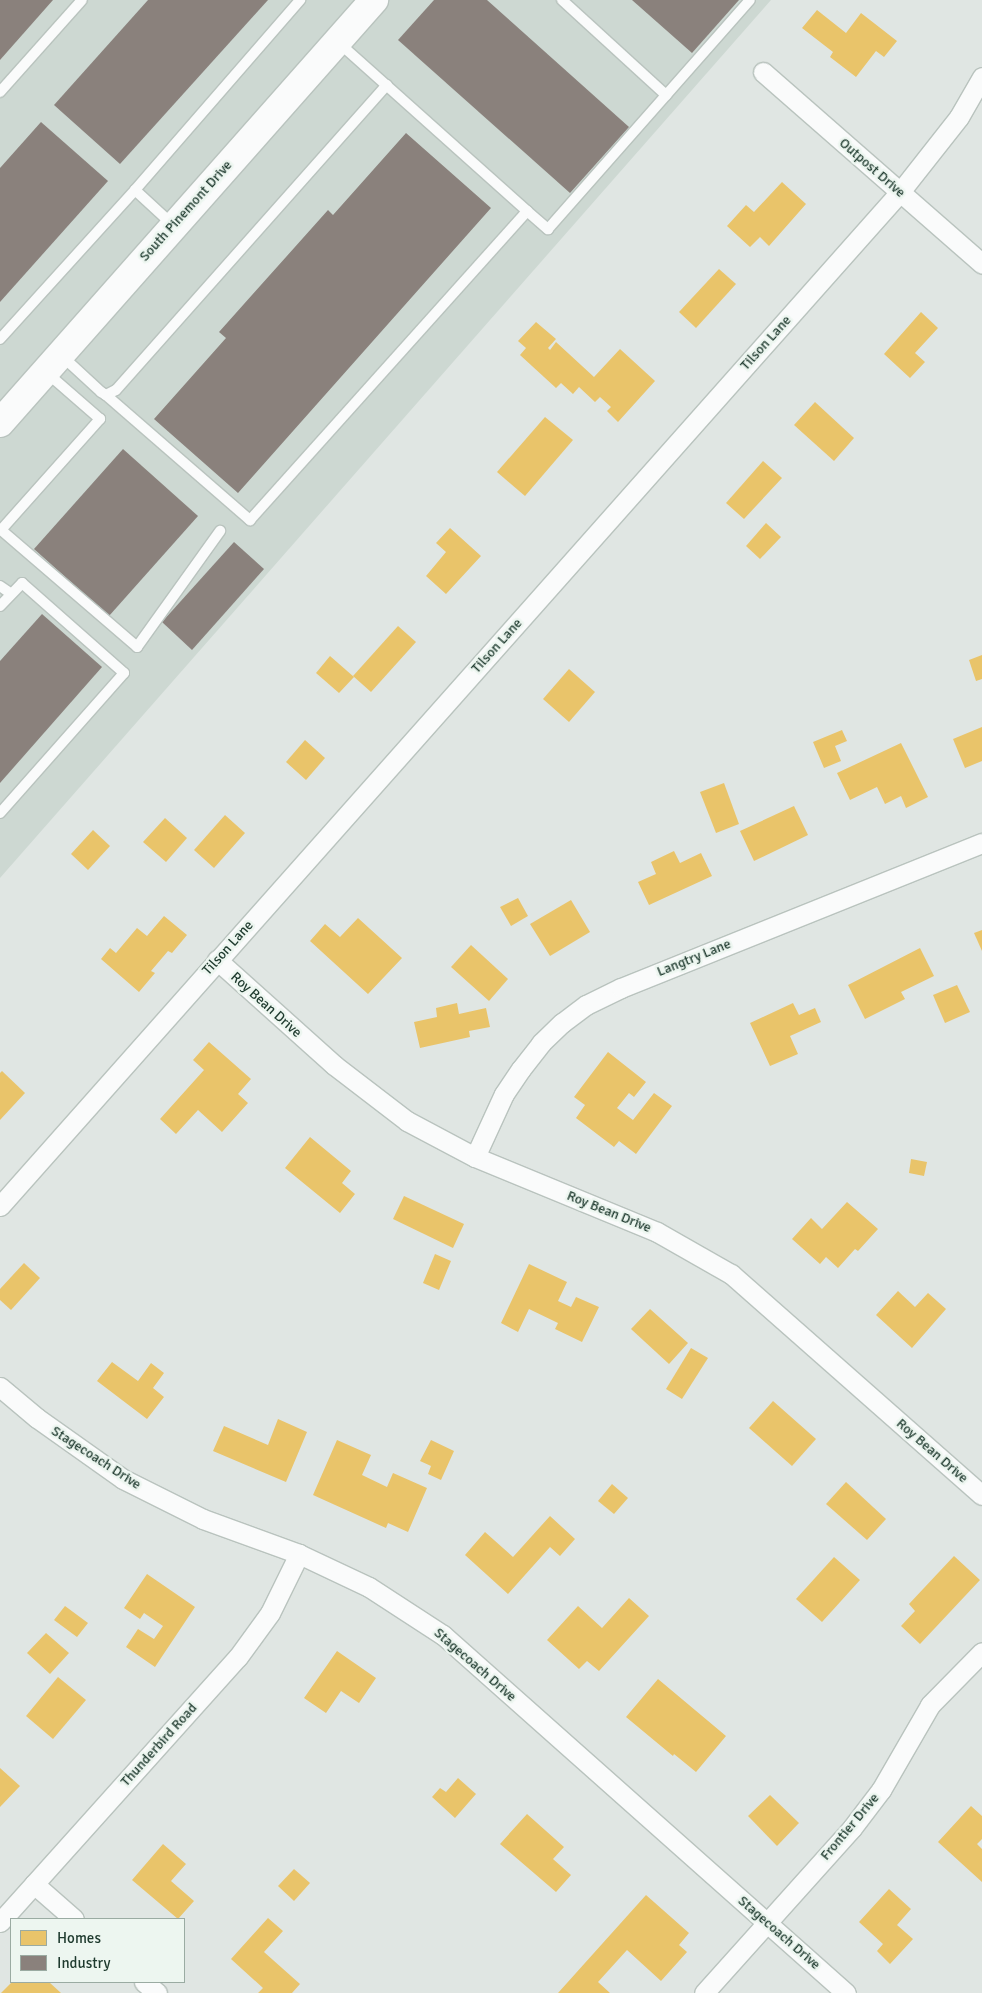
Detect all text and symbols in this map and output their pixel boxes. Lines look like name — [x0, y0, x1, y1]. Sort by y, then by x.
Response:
street label: Outpost Drive — [836, 135, 908, 201]
street label: South Pinemont Drive — [136, 157, 236, 265]
street label: Tilson Lane — [737, 312, 795, 374]
street label: Tilson Lane — [468, 615, 526, 677]
street label: Tilson Lane — [199, 917, 257, 979]
street label: Langtry Lane — [655, 936, 733, 980]
street label: Roy Bean Drive — [227, 969, 305, 1041]
street label: Roy Bean Drive — [564, 1187, 654, 1237]
street label: Roy Bean Drive — [893, 1415, 971, 1487]
street label: Stagecoach Drive — [48, 1423, 144, 1493]
street label: Stagecoach Drive — [430, 1625, 520, 1705]
street label: Thunderbird Road — [117, 1700, 201, 1790]
street label: Frontier Drive — [817, 1790, 883, 1864]
street label: Stagecoach Drive — [734, 1893, 824, 1973]
legend — [10, 1918, 185, 1983]
text: Homes — [57, 1929, 101, 1947]
text: Industry — [57, 1954, 110, 1972]

